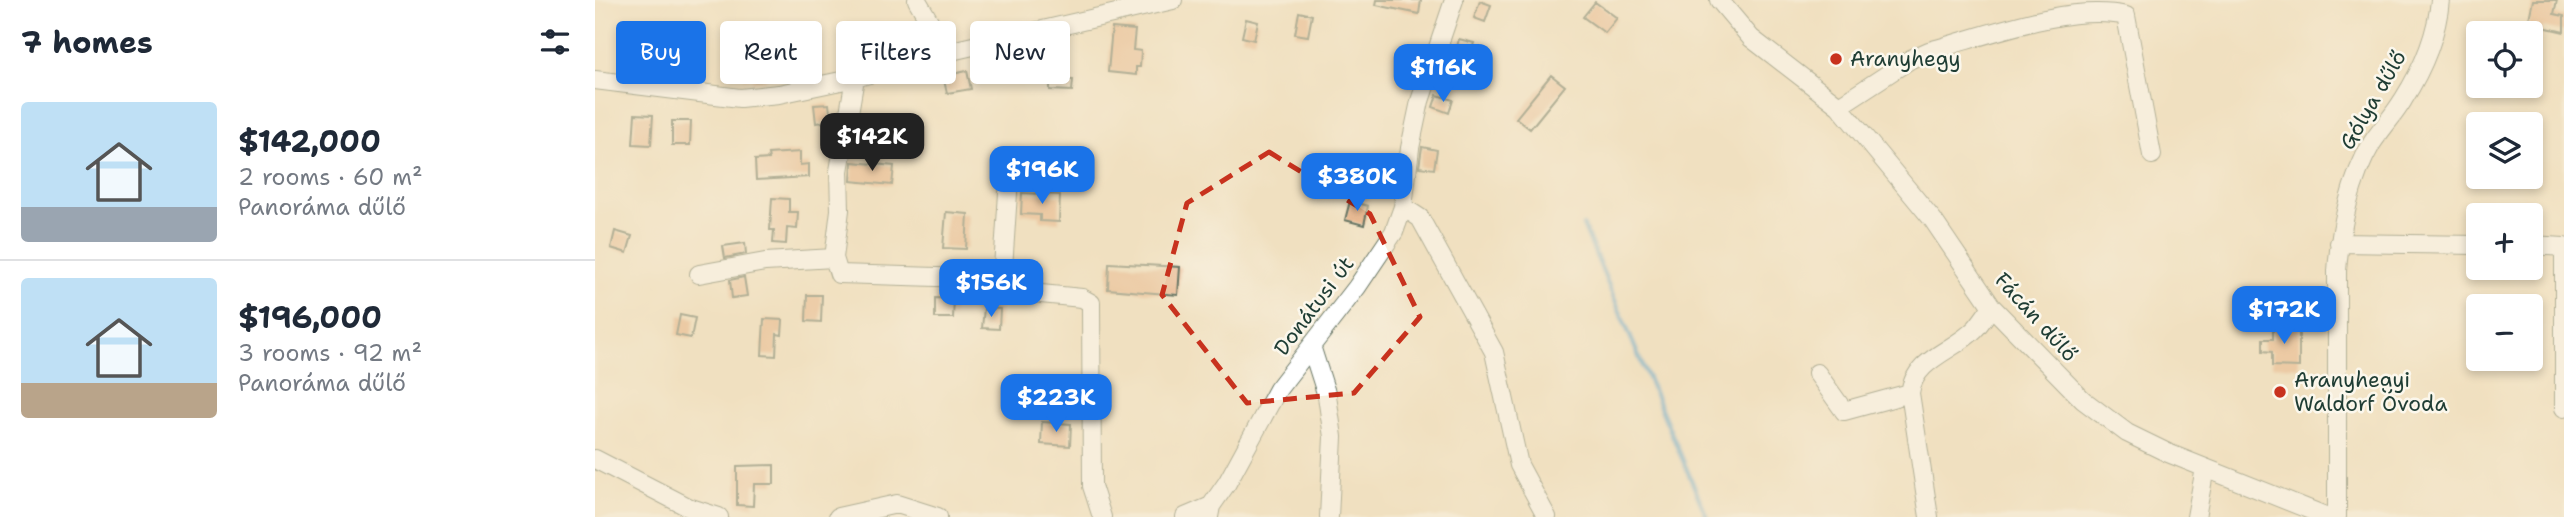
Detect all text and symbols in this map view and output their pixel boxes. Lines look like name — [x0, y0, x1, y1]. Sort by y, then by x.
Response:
chip: Buy — [616, 21, 706, 84]
chip: Rent — [720, 21, 822, 84]
chip: Filters — [836, 21, 956, 84]
chip: New — [970, 21, 1070, 84]
map controls — [2466, 21, 2543, 371]
button: locate — [2466, 21, 2543, 98]
text: 7 homes — [21, 22, 153, 63]
icon: filters — [536, 23, 574, 61]
pin: $116K — [1394, 44, 1492, 104]
place label: Aranyhegy — [1850, 45, 1961, 73]
street label: Gólya dűlő — [2333, 45, 2413, 155]
marker: Aranyhegy — [1828, 51, 1844, 67]
text: $116K — [1410, 52, 1476, 82]
button: layers — [2466, 112, 2543, 189]
pin: $142K — [823, 114, 921, 173]
text: $142,000 — [238, 121, 381, 162]
text: $142K — [836, 121, 908, 151]
icon: home — [77, 130, 161, 214]
pin: $196K — [993, 146, 1091, 206]
text: $196K — [1006, 154, 1078, 184]
pin: $380K — [1308, 154, 1406, 213]
text: $380K — [1317, 161, 1397, 191]
text: 2 rooms · 60 m² — [238, 162, 423, 192]
text: Panoráma dűlő — [238, 192, 406, 222]
button: + — [2466, 203, 2543, 280]
street label: Donátusi út — [1268, 251, 1360, 361]
pin: $156K — [942, 260, 1040, 319]
street label: Fácán dűlő — [1988, 266, 2084, 368]
text: $156K — [955, 267, 1027, 297]
pin: $172K — [2235, 286, 2333, 346]
text: $172K — [2248, 294, 2320, 324]
button: − — [2466, 294, 2543, 371]
text: $196,000 — [238, 297, 382, 338]
icon: home — [77, 306, 161, 390]
text: 3 rooms · 92 m² — [238, 338, 422, 368]
place label: Aranyhegyi Waldorf Óvoda — [2294, 366, 2447, 418]
text: Panoráma dűlő — [238, 368, 406, 398]
pin: $223K — [1007, 374, 1105, 434]
text: $223K — [1017, 382, 1095, 412]
marker: Aranyhegyi Waldorf Óvoda — [2272, 384, 2288, 400]

